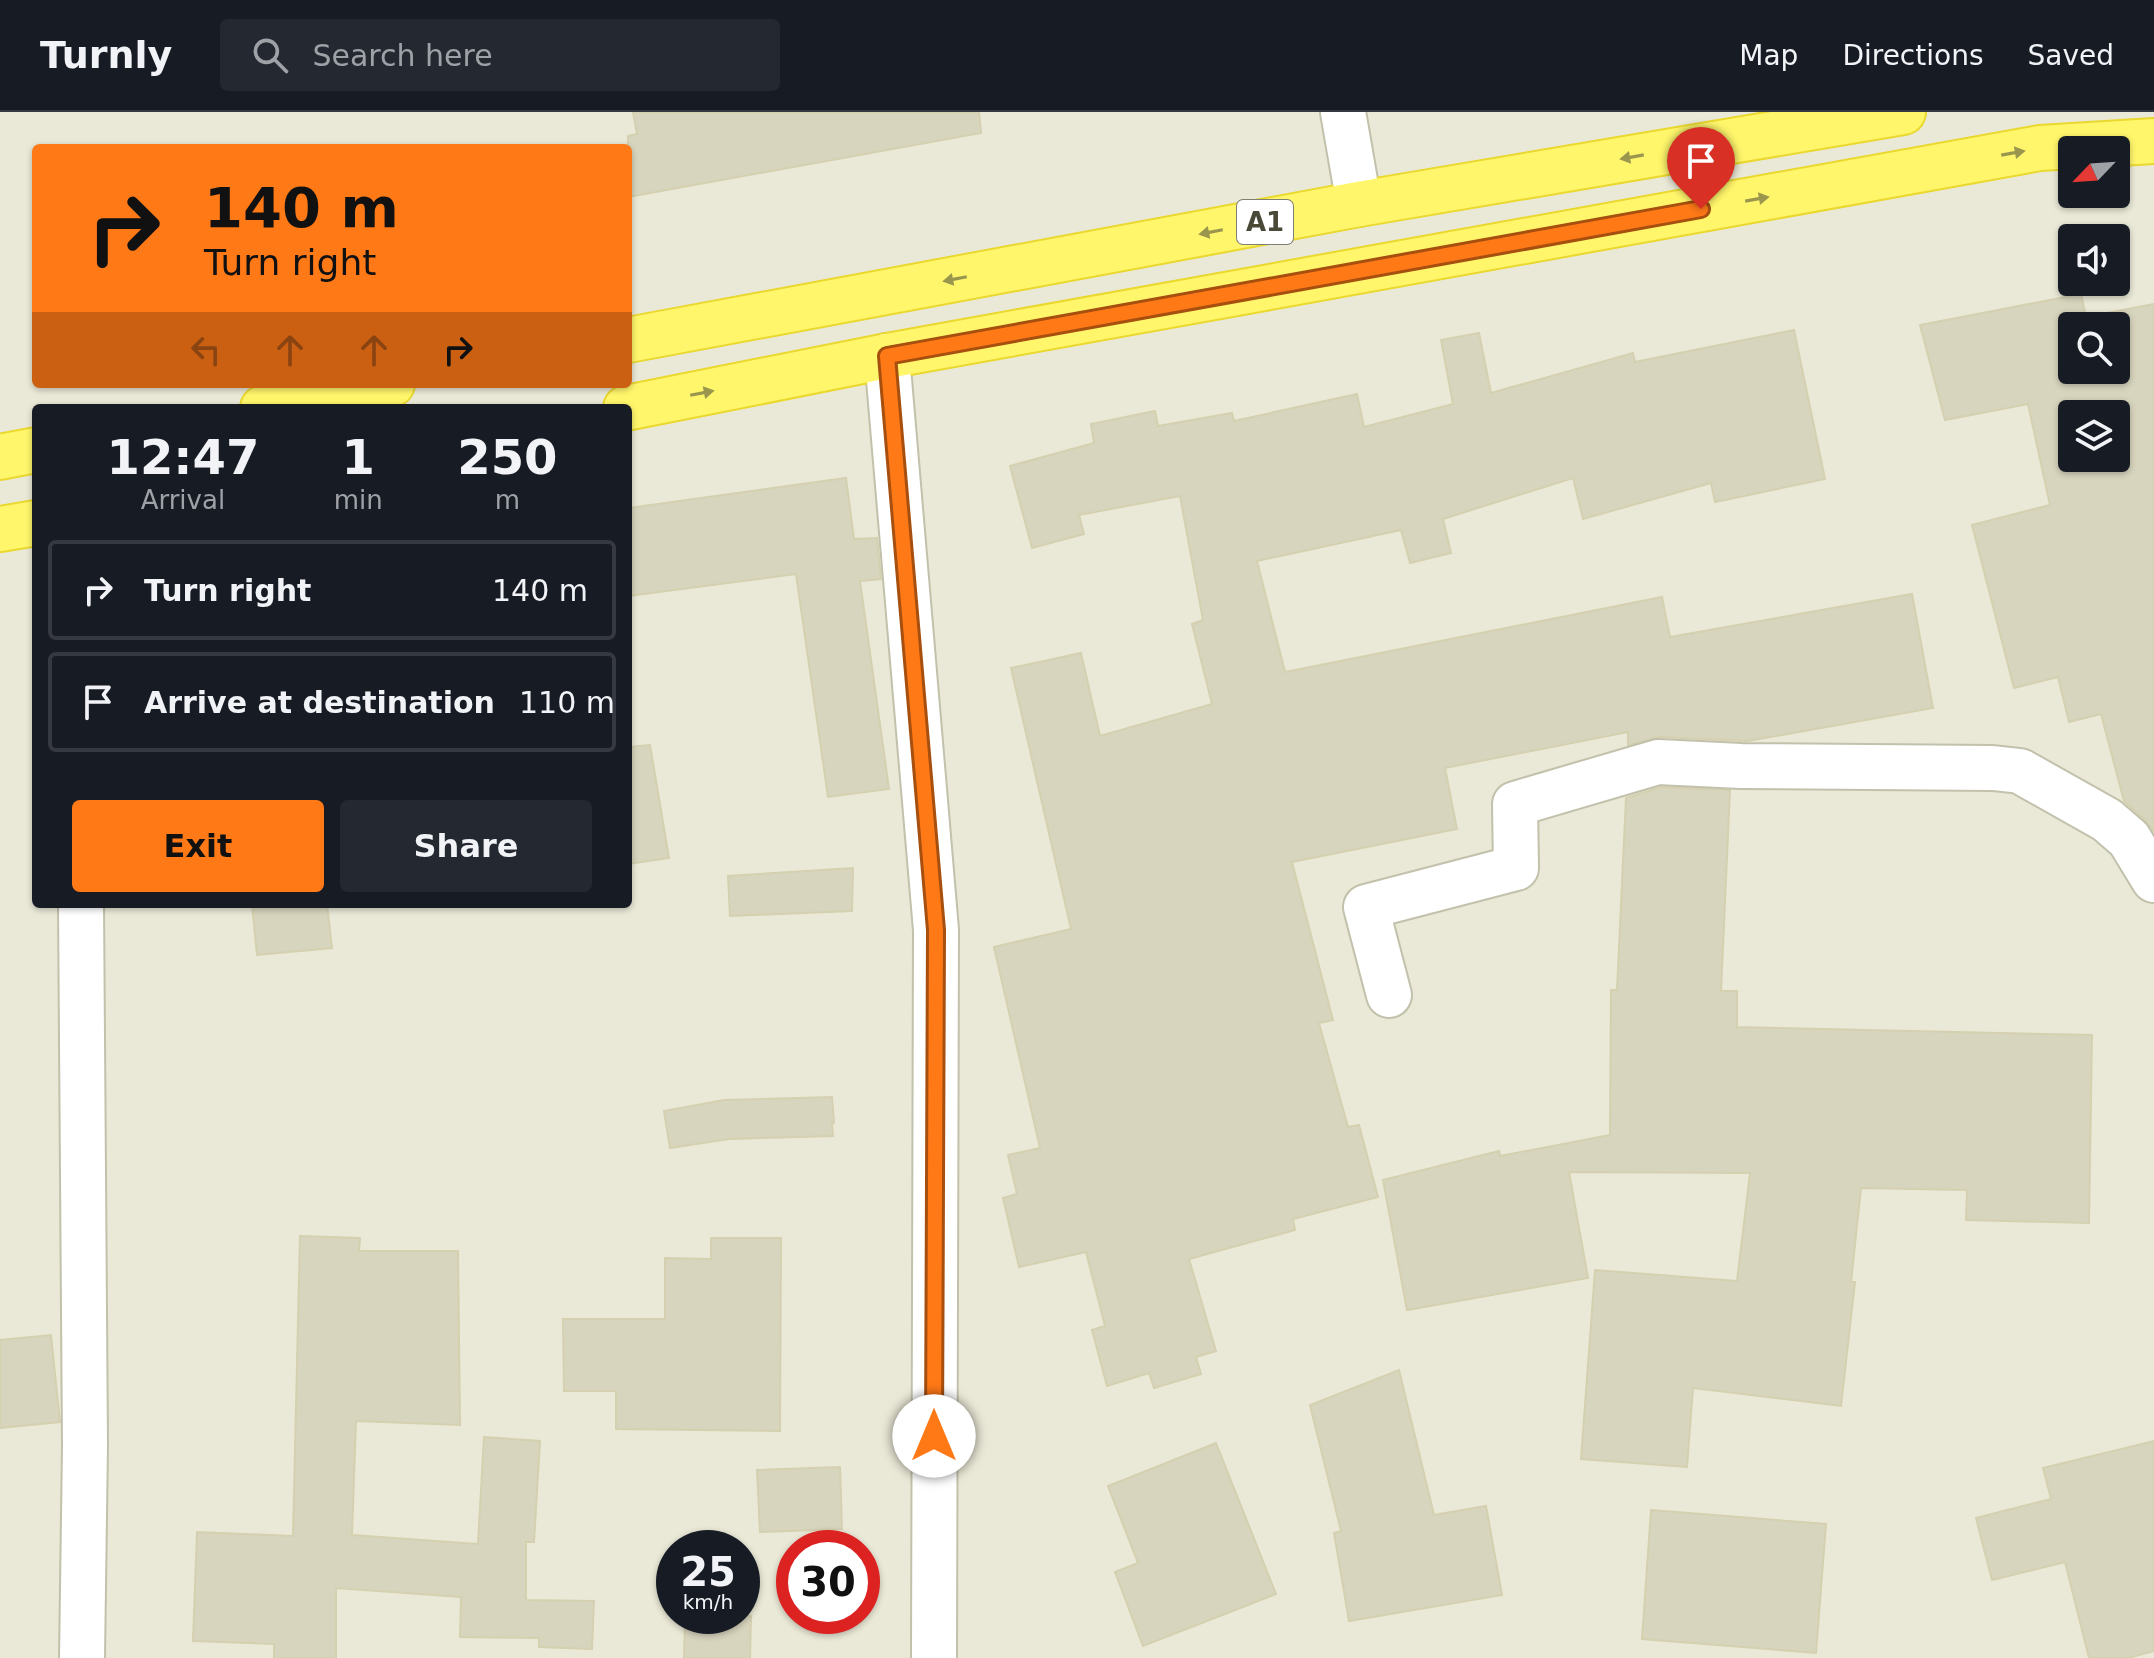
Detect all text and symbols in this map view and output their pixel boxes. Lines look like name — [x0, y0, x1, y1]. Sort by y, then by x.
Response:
search box — [220, 19, 780, 91]
text: Turnly — [40, 33, 172, 77]
icon: search — [248, 33, 292, 77]
text: Search here — [312, 38, 493, 73]
text: Map — [1739, 39, 1798, 72]
text: Directions — [1842, 39, 1983, 72]
text: Saved — [2027, 39, 2114, 72]
pin — [1667, 127, 1735, 209]
north arrow — [2058, 136, 2130, 208]
map controls — [2058, 136, 2130, 472]
icon: arrive — [1679, 139, 1723, 183]
one-way arrow — [2000, 147, 2025, 159]
one-way arrow — [1620, 152, 1645, 164]
text: 140 m — [204, 175, 399, 240]
icon: right — [72, 176, 176, 280]
one-way arrow — [1745, 193, 1770, 205]
road number: A1 — [1237, 200, 1293, 244]
button: sound — [2058, 224, 2130, 296]
one-way arrow — [1198, 226, 1223, 238]
text: Turn right — [204, 242, 376, 283]
one-way arrow — [943, 274, 968, 286]
button: search — [2058, 312, 2130, 384]
icon: left — [184, 328, 228, 372]
icon: ahead — [268, 328, 312, 372]
icon: ahead — [352, 328, 396, 372]
icon: right — [436, 328, 480, 372]
one-way arrow — [690, 386, 715, 399]
button: layers — [2058, 400, 2130, 472]
text: 12:47 — [106, 429, 259, 485]
text: 1 — [342, 429, 375, 485]
text: 250 — [457, 429, 557, 485]
text: Arrival — [141, 485, 225, 515]
text: min — [334, 485, 383, 515]
text: m — [495, 485, 520, 515]
icon: right — [76, 568, 120, 612]
text: Turn right — [144, 573, 311, 608]
text: 140 m — [492, 573, 588, 608]
icon: arrive — [76, 680, 120, 724]
text: Arrive at destination — [144, 685, 495, 720]
text: 110 m — [519, 685, 615, 720]
button: Exit — [72, 800, 324, 892]
button: Share — [340, 800, 592, 892]
position arrow — [892, 1394, 976, 1478]
speed limit sign: 30 — [776, 1530, 880, 1634]
text: 25 — [680, 1549, 736, 1595]
text: km/h — [683, 1590, 733, 1614]

